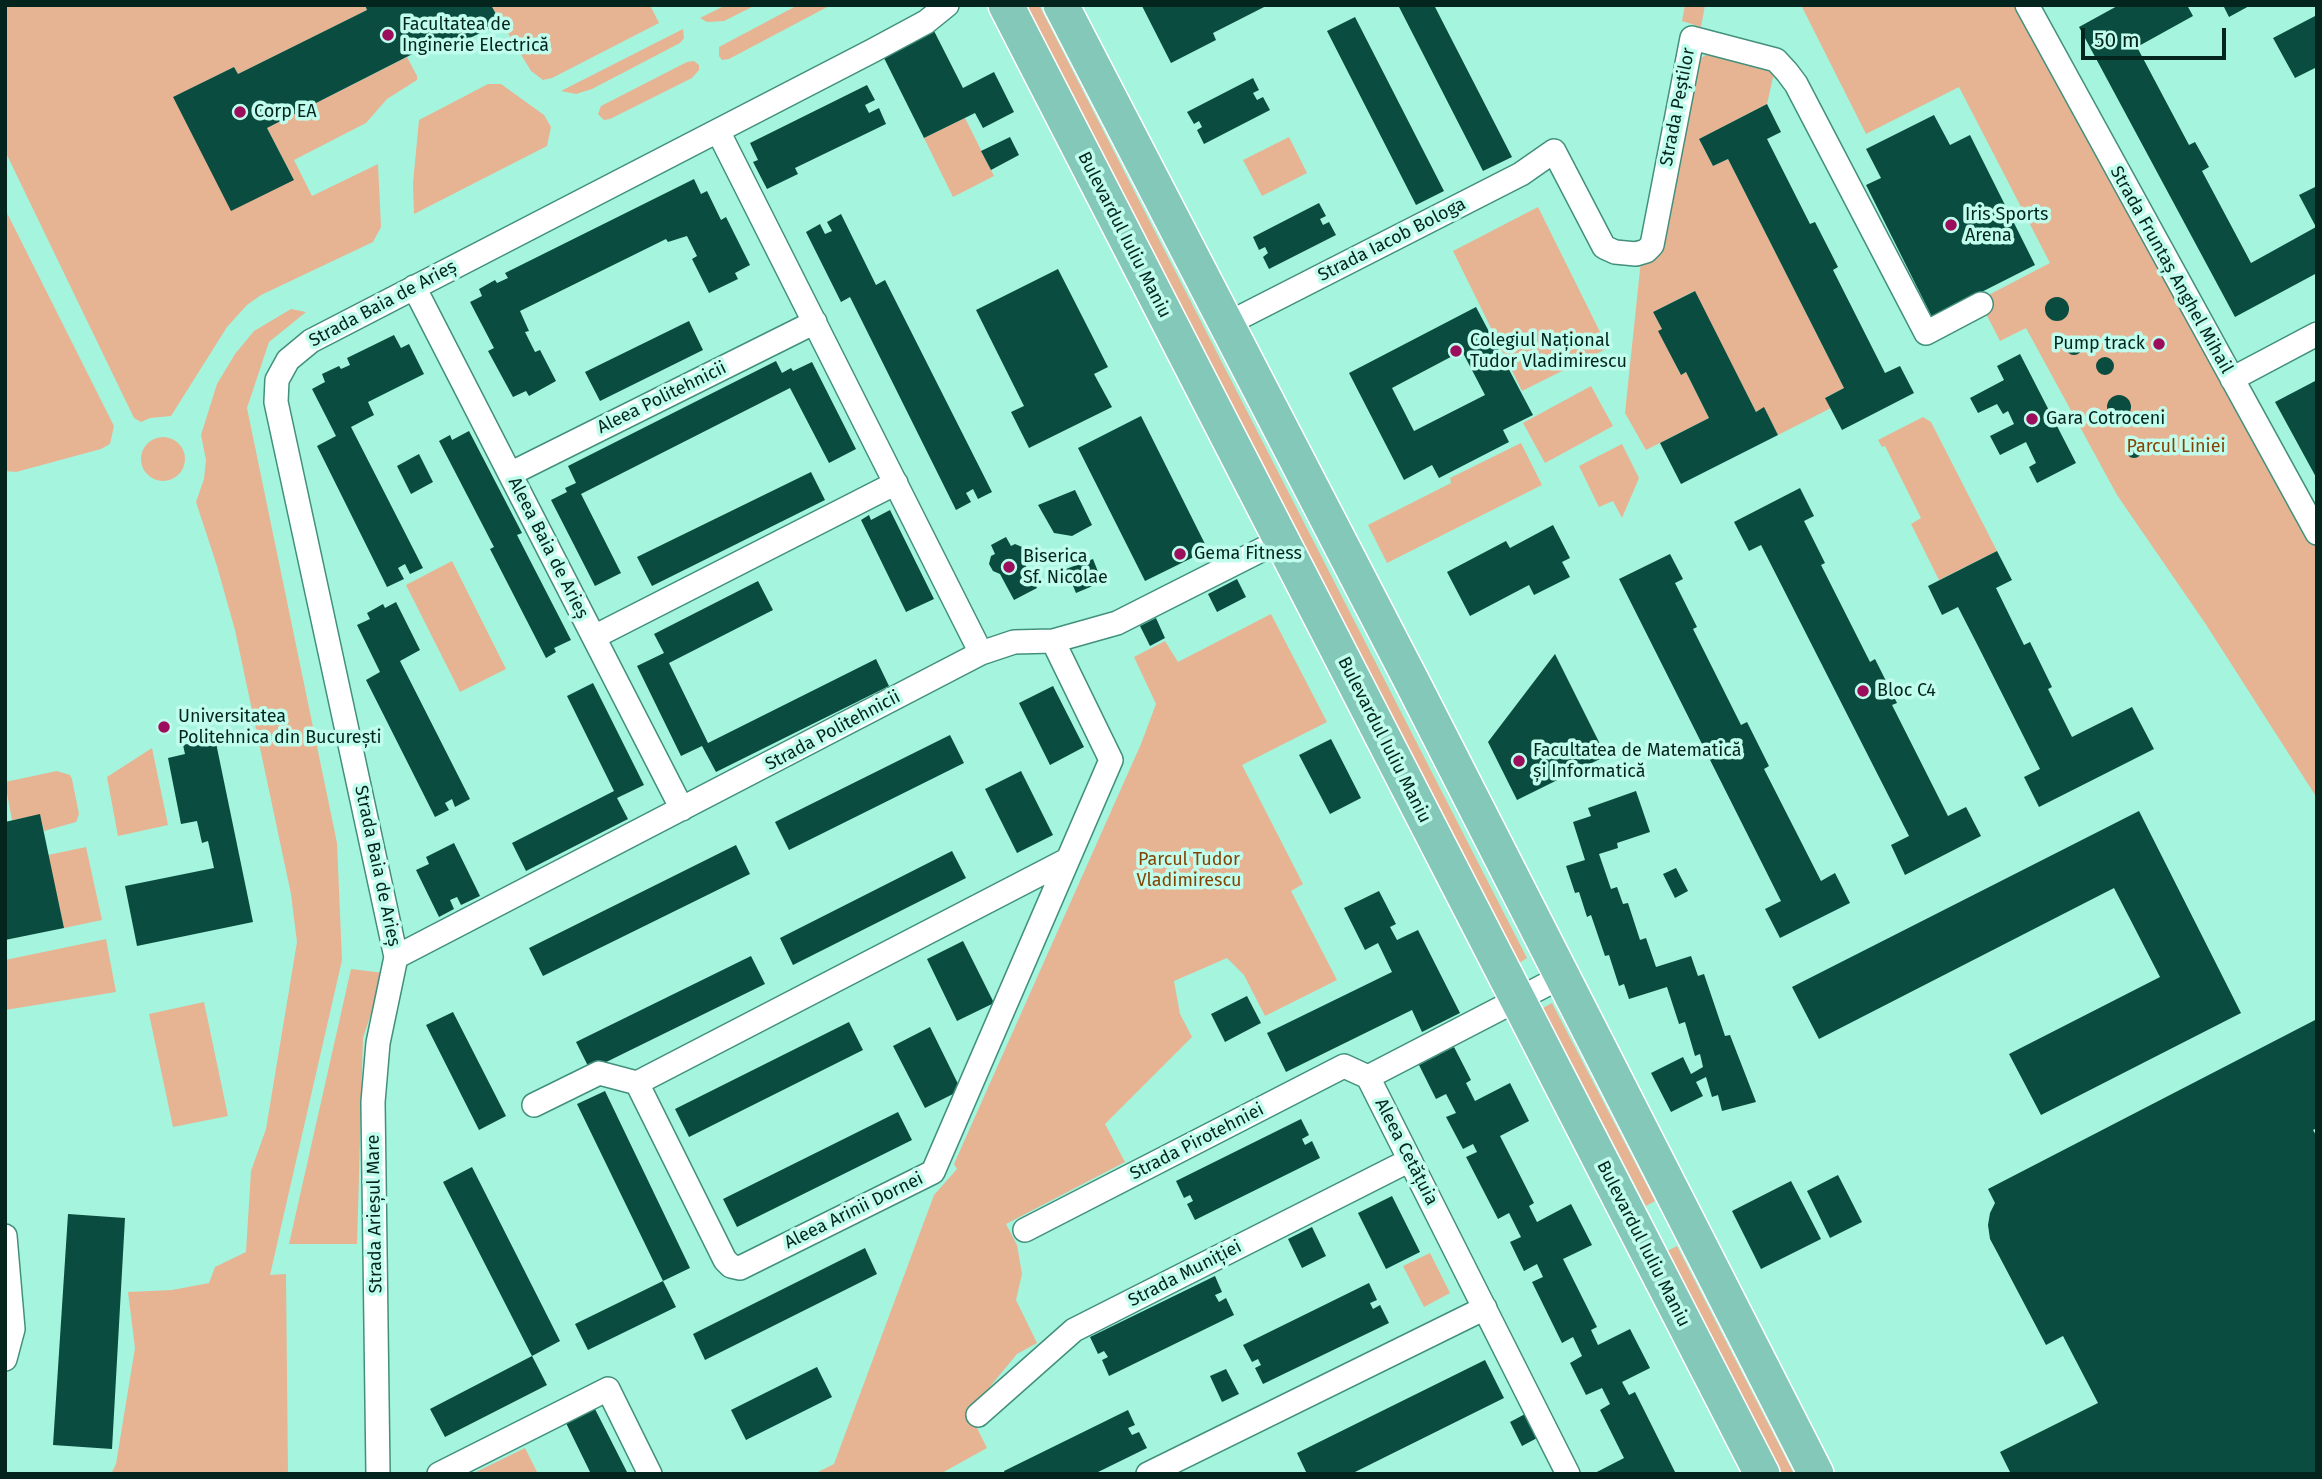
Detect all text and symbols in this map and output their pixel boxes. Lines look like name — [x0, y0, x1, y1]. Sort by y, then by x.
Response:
place label: Facultatea de Inginerie Electrică — [402, 14, 549, 56]
scale bar — [2084, 14, 2229, 58]
marker: Facultatea de Inginerie Electrică — [380, 27, 396, 43]
text: 50 m — [2094, 27, 2140, 53]
street label: Strada Peștilor — [1656, 46, 1700, 168]
place label: Corp EA — [254, 101, 317, 123]
marker: Corp EA — [232, 104, 248, 120]
street label: Bulevardul Iuliu Maniu — [1073, 148, 1175, 322]
street label: Strada Fruntaș Anghel Mihail — [2105, 163, 2237, 377]
street label: Strada Iacob Bologa — [1314, 193, 1470, 287]
place label: Iris Sports Arena — [1965, 204, 2048, 246]
marker: Iris Sports Arena — [1943, 217, 1959, 233]
street label: Strada Baia de Arieș — [306, 256, 460, 352]
place label: Colegiul Național Tudor Vladimirescu — [1470, 330, 1627, 372]
place label: Pump track — [2053, 333, 2145, 355]
marker: Pump track — [2151, 336, 2167, 352]
marker: Colegiul Național Tudor Vladimirescu — [1448, 343, 1464, 359]
street label: Aleea Politehnicii — [594, 357, 730, 439]
place label: Gara Cotroceni — [2046, 408, 2165, 430]
marker: Gara Cotroceni — [2024, 411, 2040, 427]
park label: Parcul Liniei — [2126, 436, 2226, 458]
street label: Aleea Baia de Arieș — [503, 474, 593, 622]
place label: Gema Fitness — [1194, 543, 1302, 565]
place label: Biserica Sf. Nicolae — [1023, 546, 1108, 588]
marker: Gema Fitness — [1172, 546, 1188, 562]
marker: Biserica Sf. Nicolae — [1001, 559, 1017, 575]
street label: Bulevardul Iuliu Maniu — [1333, 653, 1435, 827]
place label: Bloc C4 — [1877, 680, 1936, 702]
marker: Bloc C4 — [1855, 683, 1871, 699]
street label: Strada Politehnicii — [762, 686, 904, 776]
place label: Universitatea Politehnica din București — [178, 706, 382, 748]
marker: Universitatea Politehnica din București — [156, 719, 172, 735]
place label: Facultatea de Matematică și Informatică — [1533, 740, 1741, 782]
marker: Facultatea de Matematică și Informatică — [1511, 753, 1527, 769]
street label: Strada Baia de Arieș — [349, 784, 405, 948]
park label: Parcul Tudor Vladimirescu — [1137, 849, 1241, 892]
street label: Aleea Cetățuia — [1370, 1095, 1442, 1209]
street label: Strada Pirotehniei — [1126, 1099, 1268, 1185]
street label: Strada Arieșul Mare — [363, 1134, 387, 1294]
street label: Bulevardul Iuliu Maniu — [1592, 1157, 1694, 1331]
street label: Aleea Arinii Dornei — [781, 1168, 927, 1254]
street label: Strada Muniției — [1125, 1236, 1245, 1312]

